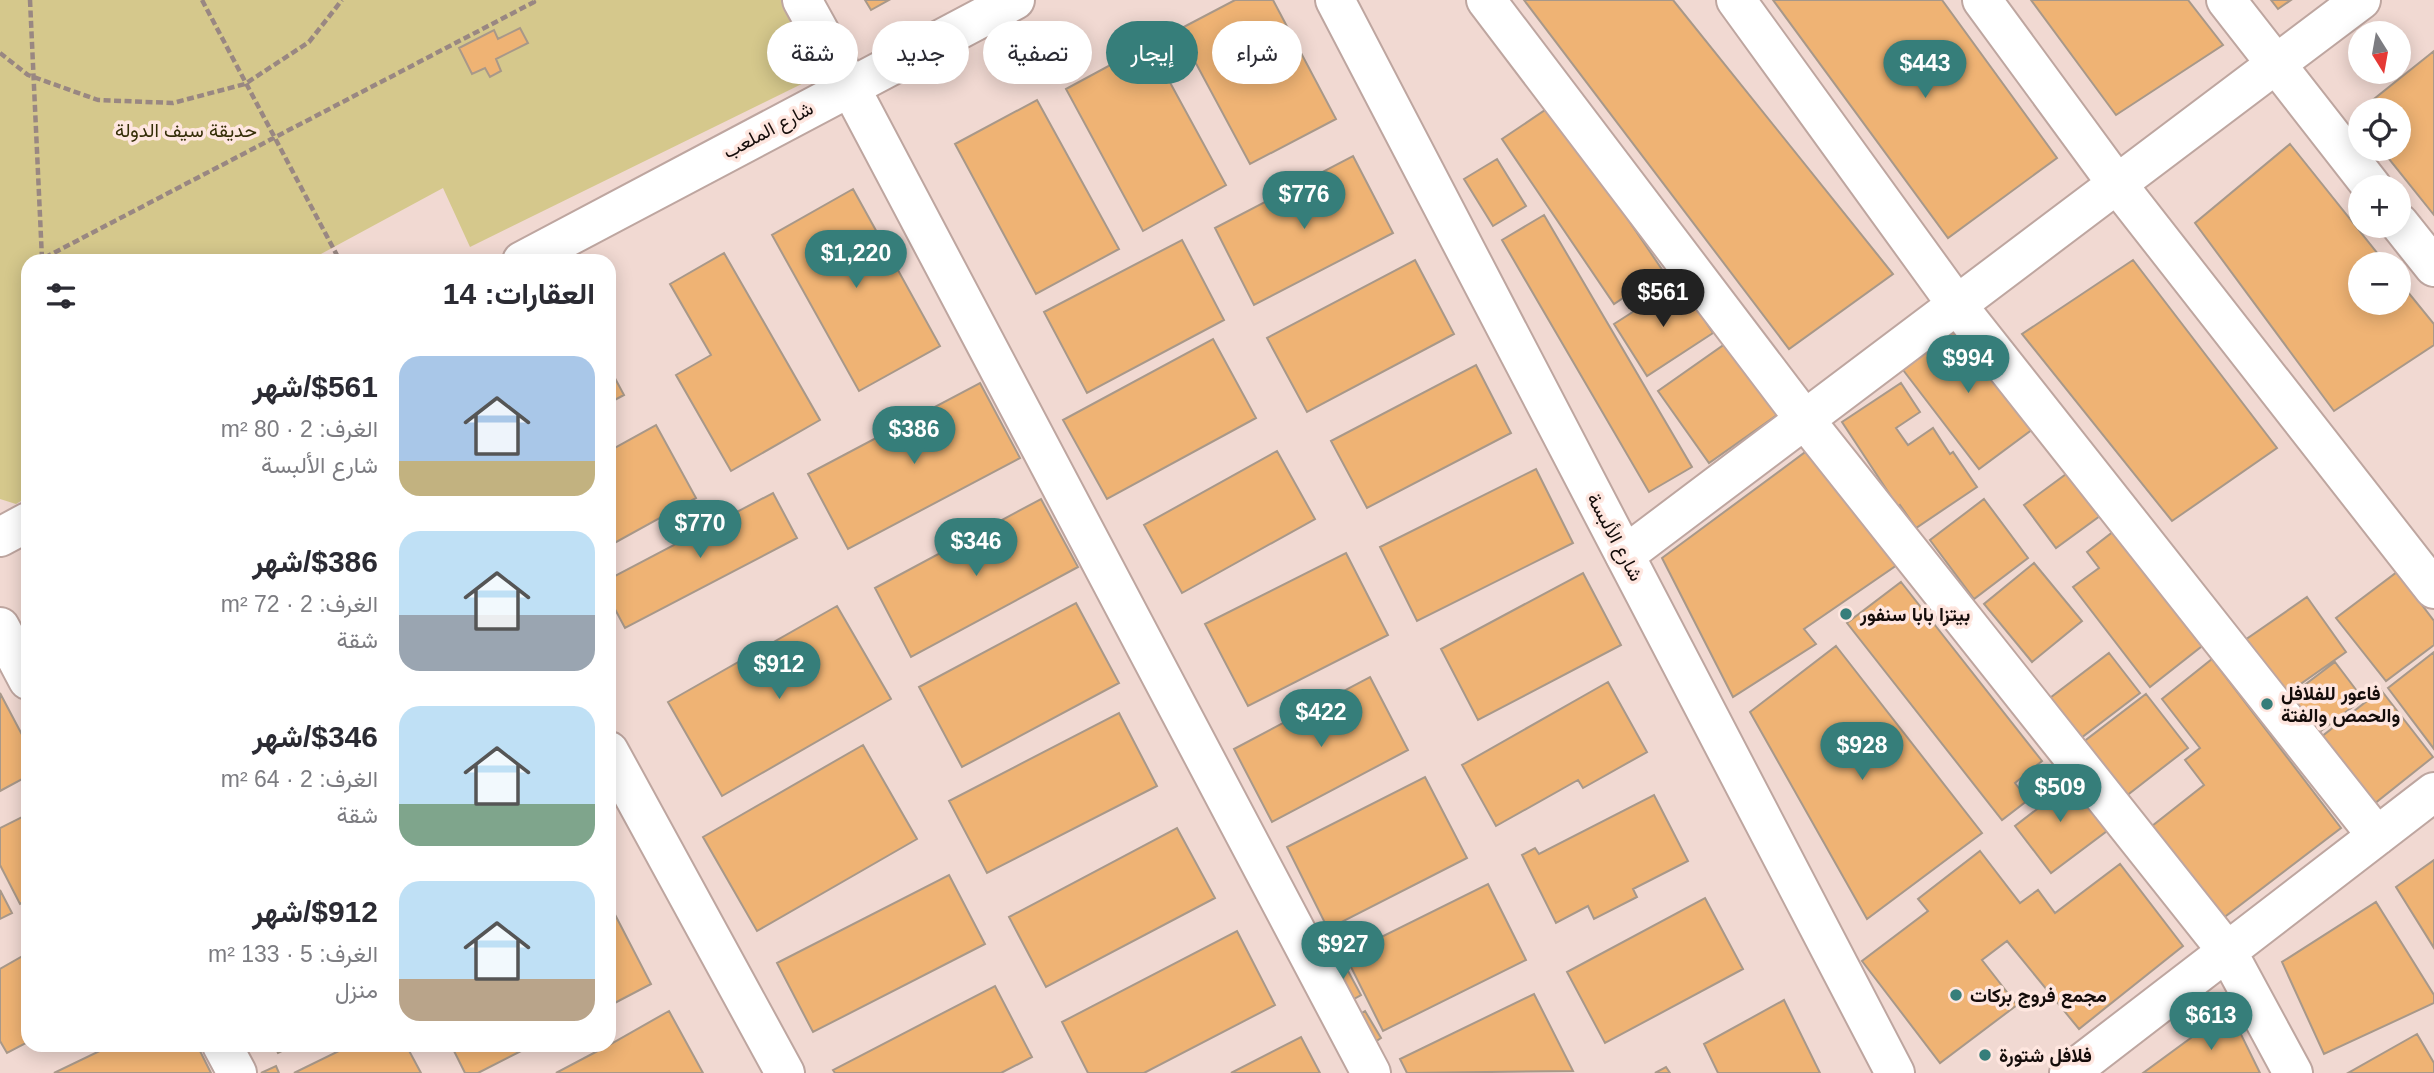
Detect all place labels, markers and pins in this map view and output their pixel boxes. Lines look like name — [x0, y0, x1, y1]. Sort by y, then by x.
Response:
pin: $443 — [1884, 41, 1966, 100]
pin: $776 — [1263, 172, 1345, 231]
pin: $1,220 — [799, 230, 913, 290]
pin: $561 — [1622, 270, 1704, 329]
pin: $994 — [1927, 336, 2009, 395]
pin: $386 — [873, 406, 955, 466]
pin: $770 — [659, 500, 741, 560]
pin: $346 — [935, 518, 1017, 578]
place label: بيتزا بابا سنفور — [1859, 604, 1970, 627]
marker: بيتزا بابا سنفور — [1838, 606, 1854, 622]
pin: $912 — [738, 642, 820, 701]
place label: فاعور للفلافل والحمص والفتة — [2281, 683, 2400, 728]
pin: $422 — [1280, 690, 1362, 749]
marker: فاعور للفلافل والحمص والفتة — [2259, 696, 2275, 712]
pin: $928 — [1821, 722, 1903, 782]
pin: $509 — [2019, 764, 2101, 824]
pin: $927 — [1302, 922, 1384, 981]
place label: مجمع فروج بركات — [1970, 985, 2107, 1009]
marker: مجمع فروج بركات — [1948, 987, 1964, 1003]
pin: $613 — [2170, 992, 2252, 1052]
place label: فلافل شتورة — [1999, 1045, 2092, 1068]
marker: فلافل شتورة — [1977, 1047, 1993, 1063]

